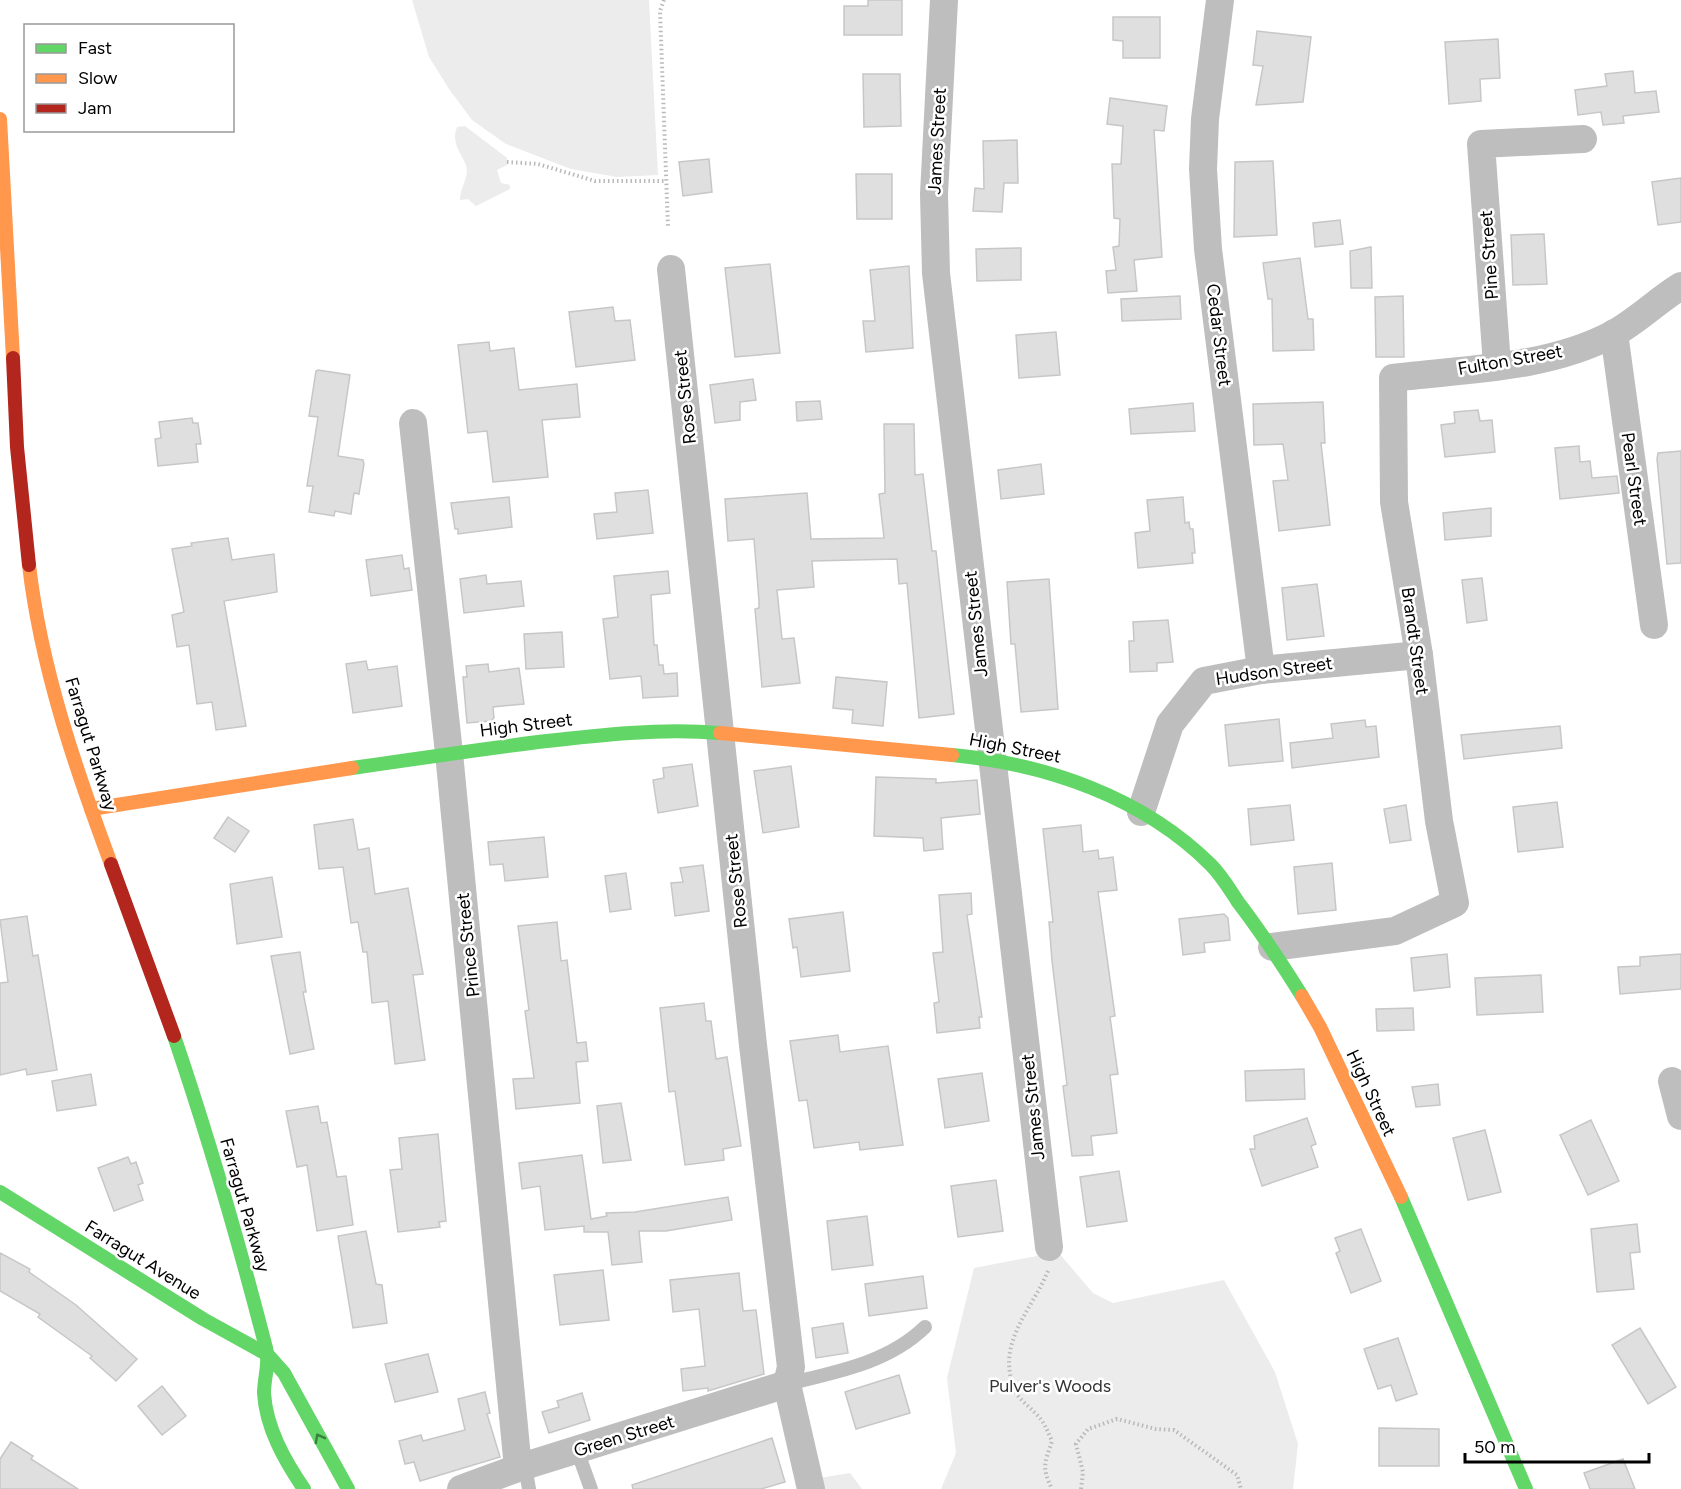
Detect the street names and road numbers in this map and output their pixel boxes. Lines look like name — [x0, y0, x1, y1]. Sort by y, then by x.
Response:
street label: James Street — [923, 87, 951, 195]
street label: Pine Street — [1475, 209, 1503, 300]
street label: Cedar Street — [1202, 282, 1236, 388]
street label: Fulton Street — [1456, 340, 1564, 380]
street label: Rose Street — [669, 349, 701, 445]
street label: Pearl Street — [1617, 431, 1651, 527]
street label: James Street — [959, 570, 993, 678]
street label: Brandt Street — [1397, 586, 1433, 696]
street label: Hudson Street — [1214, 652, 1334, 690]
street label: Farragut Parkway — [60, 674, 122, 814]
street label: High Street — [478, 708, 574, 742]
street label: High Street — [967, 728, 1063, 768]
street label: Rose Street — [720, 833, 752, 929]
street label: Prince Street — [452, 891, 484, 998]
street label: High Street — [1341, 1046, 1401, 1140]
street label: James Street — [1016, 1053, 1050, 1161]
street label: Farragut Parkway — [215, 1135, 275, 1275]
street label: Farragut Avenue — [81, 1215, 205, 1305]
street label: Green Street — [571, 1410, 677, 1462]

